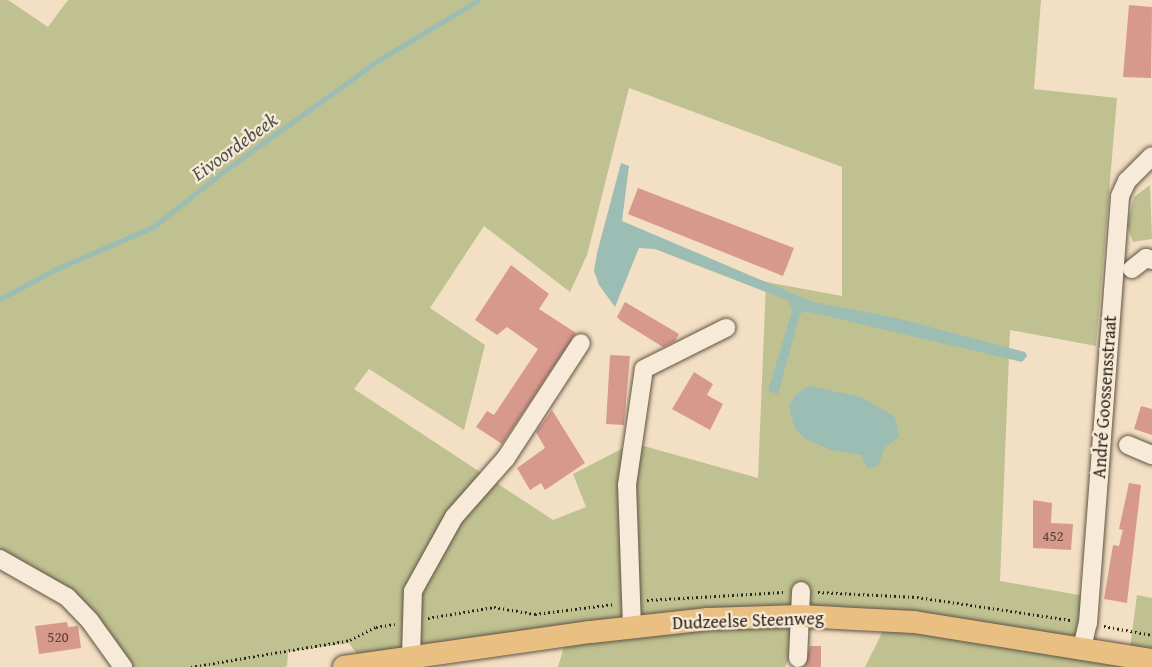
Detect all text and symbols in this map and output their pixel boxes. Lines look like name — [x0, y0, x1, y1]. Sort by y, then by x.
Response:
water label: Eivoordebeek — [186, 107, 282, 185]
street label: André Goossensstraat — [1089, 315, 1121, 479]
house number: 452 — [1042, 527, 1064, 545]
street label: Dudzeelse Steenweg — [672, 608, 824, 634]
house number: 520 — [47, 628, 69, 646]

